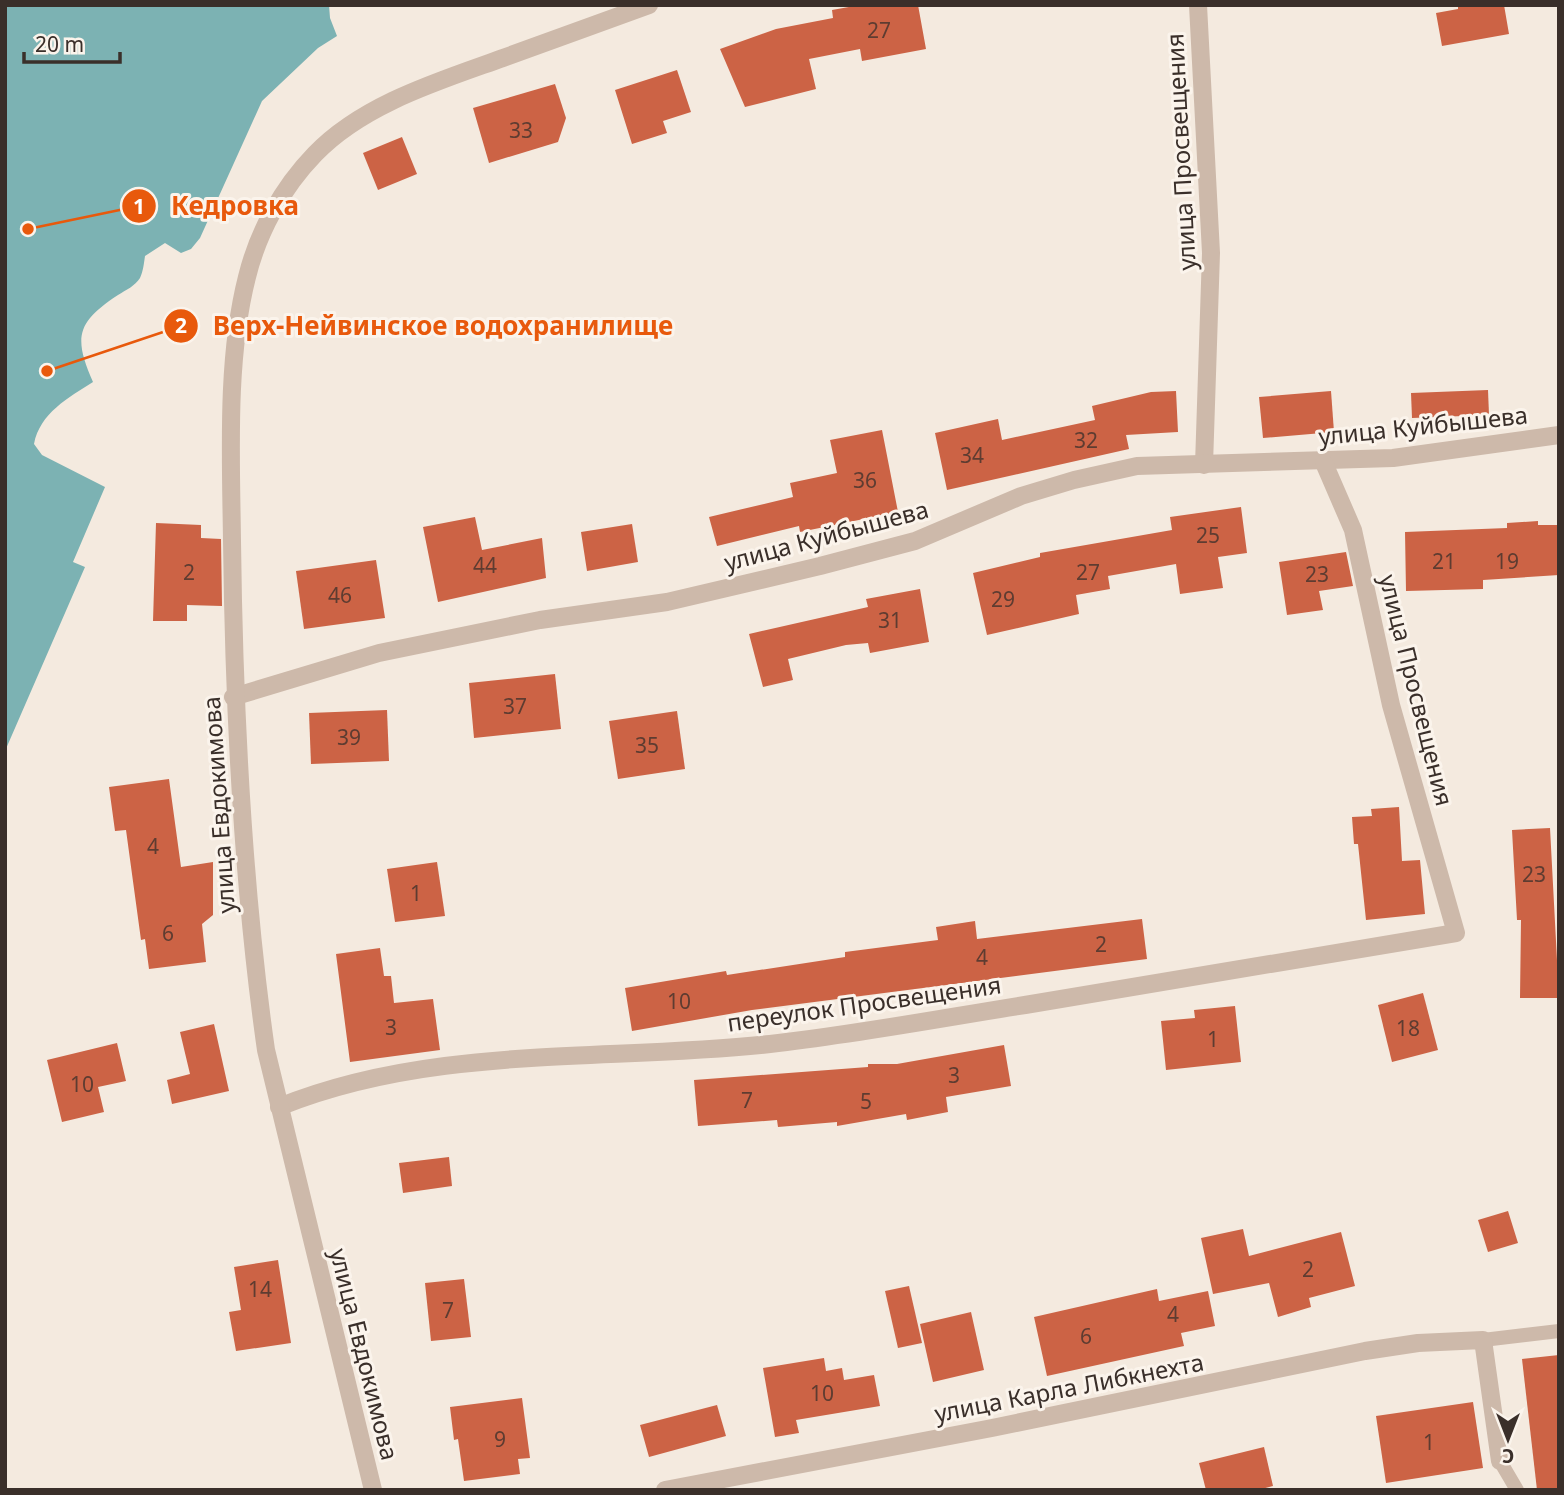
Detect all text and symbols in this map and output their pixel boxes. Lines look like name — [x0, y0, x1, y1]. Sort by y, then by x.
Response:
house number: 27 — [867, 16, 891, 44]
scale bar — [24, 21, 121, 65]
text: 20 m — [35, 30, 84, 58]
street label: улица Просвещения — [1157, 33, 1203, 271]
house number: 33 — [509, 116, 533, 144]
callout: Кедровка — [122, 183, 313, 230]
text: Кедровка — [171, 187, 299, 223]
text: 1 — [133, 192, 145, 220]
callout: Верх-Нейвинское водохранилище — [163, 303, 687, 350]
text: Верх-Нейвинское водохранилище — [213, 307, 673, 343]
text: 2 — [175, 311, 187, 339]
street label: улица Куйбышева — [1317, 398, 1529, 452]
house number: 32 — [1074, 426, 1098, 454]
house number: 34 — [960, 441, 984, 469]
house number: 36 — [853, 466, 877, 494]
street label: улица Куйбышева — [720, 492, 932, 578]
house number: 25 — [1196, 521, 1220, 549]
house number: 21 — [1432, 547, 1456, 575]
house number: 19 — [1495, 547, 1519, 575]
house number: 44 — [473, 551, 497, 579]
house number: 2 — [183, 558, 195, 586]
house number: 27 — [1076, 558, 1100, 586]
house number: 23 — [1305, 560, 1329, 588]
street label: улица Просвещения — [1372, 571, 1462, 809]
house number: 46 — [328, 581, 352, 609]
house number: 29 — [991, 585, 1015, 613]
house number: 31 — [878, 606, 902, 634]
house number: 37 — [503, 692, 527, 720]
street label: улица Евдокимова — [194, 696, 242, 914]
house number: 39 — [337, 723, 361, 751]
house number: 35 — [635, 731, 659, 759]
house number: 4 — [147, 832, 159, 860]
house number: 23 — [1522, 860, 1546, 888]
house number: 1 — [410, 879, 422, 907]
house number: 6 — [162, 919, 174, 947]
house number: 2 — [1095, 930, 1107, 958]
house number: 4 — [976, 943, 988, 971]
street label: переулок Просвещения — [725, 967, 1003, 1039]
house number: 10 — [667, 987, 691, 1015]
house number: 3 — [385, 1013, 397, 1041]
house number: 18 — [1396, 1014, 1420, 1042]
house number: 1 — [1207, 1025, 1219, 1053]
house number: 3 — [948, 1061, 960, 1089]
house number: 10 — [70, 1070, 94, 1098]
house number: 7 — [741, 1086, 753, 1114]
house number: 5 — [860, 1087, 872, 1115]
street label: улица Евдокимова — [323, 1245, 407, 1463]
house number: 2 — [1302, 1255, 1314, 1283]
house number: 14 — [248, 1275, 272, 1303]
house number: 7 — [442, 1296, 454, 1324]
house number: 4 — [1167, 1300, 1179, 1328]
house number: 6 — [1080, 1322, 1092, 1350]
street label: улица Карла Либкнехта — [932, 1345, 1206, 1429]
house number: 10 — [810, 1379, 834, 1407]
north arrow — [1473, 1404, 1543, 1474]
house number: 9 — [494, 1425, 506, 1453]
house number: 1 — [1423, 1428, 1435, 1456]
text: С — [1502, 1443, 1514, 1469]

